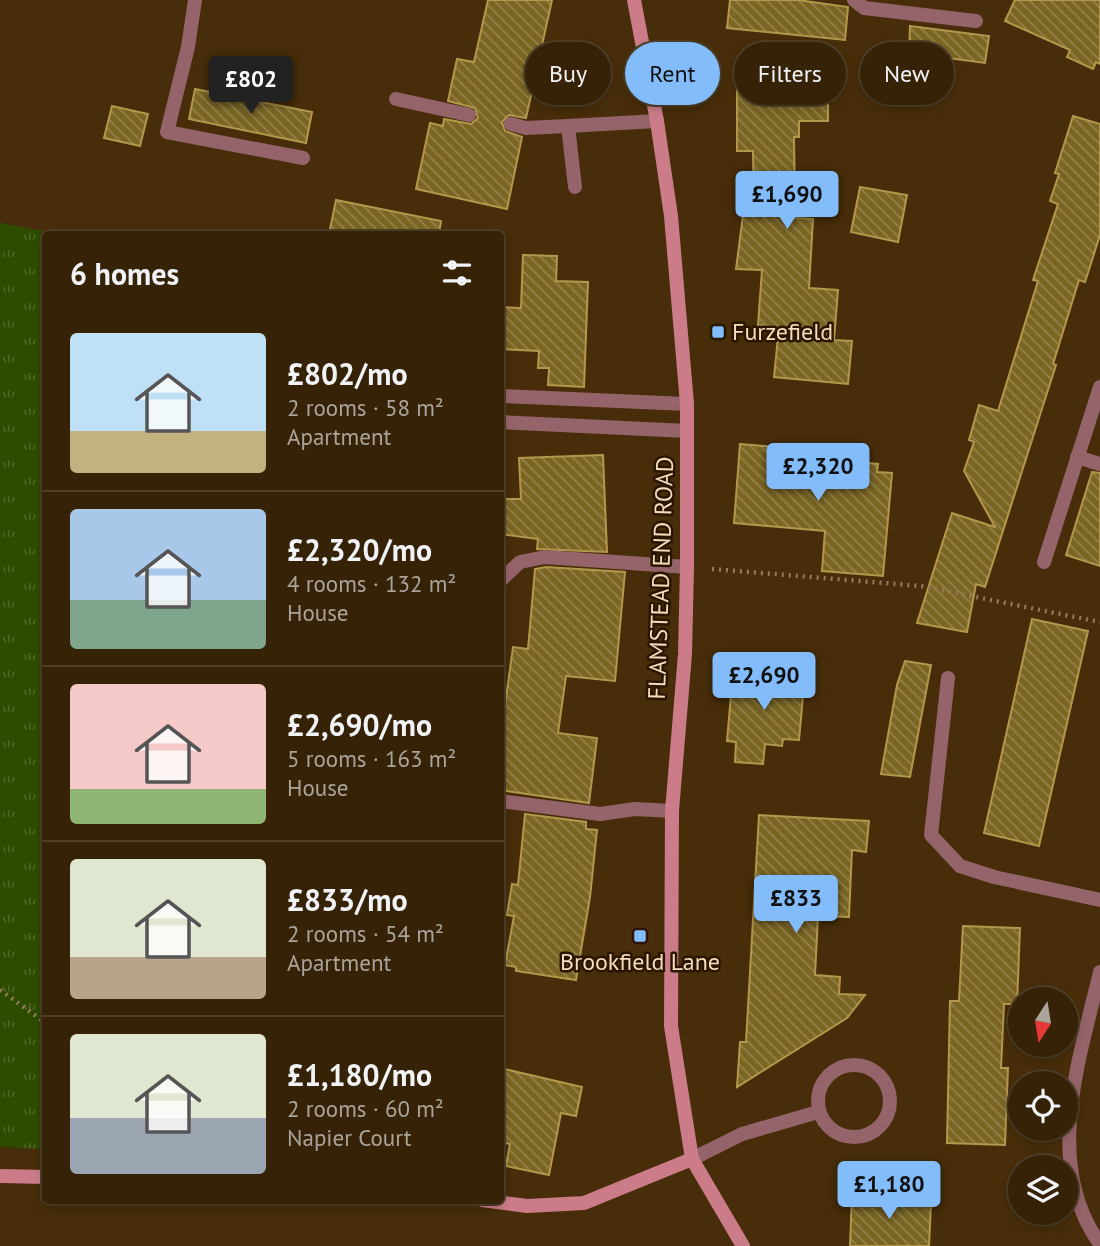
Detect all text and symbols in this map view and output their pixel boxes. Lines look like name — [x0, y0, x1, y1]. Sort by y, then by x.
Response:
chip: Buy — [525, 42, 611, 105]
chip: Rent — [625, 42, 720, 105]
chip: Filters — [734, 42, 846, 105]
chip: New — [860, 42, 954, 105]
pin: £802 — [210, 57, 292, 116]
text: £802 — [225, 64, 277, 93]
pin: £1,690 — [730, 172, 844, 231]
text: £1,690 — [751, 179, 823, 208]
text: 6 homes — [70, 254, 179, 293]
icon: filters — [438, 254, 476, 292]
place label: Furzefield — [732, 316, 833, 347]
marker: Furzefield — [710, 324, 726, 340]
text: £802/mo — [287, 354, 408, 393]
icon: home — [126, 361, 210, 445]
text: 2 rooms · 58 m² — [287, 393, 444, 422]
text: Apartment — [287, 422, 391, 451]
pin: £2,320 — [761, 444, 875, 503]
text: £2,320 — [782, 451, 854, 480]
street label: FLAMSTEAD END ROAD — [641, 456, 680, 700]
text: £2,320/mo — [287, 530, 432, 569]
icon: home — [126, 537, 210, 621]
text: 4 rooms · 132 m² — [287, 569, 456, 598]
text: House — [287, 598, 349, 627]
pin: £2,690 — [707, 652, 821, 712]
text: £2,690 — [728, 660, 800, 689]
text: £2,690/mo — [287, 705, 432, 744]
icon: home — [126, 712, 210, 796]
text: 5 rooms · 163 m² — [287, 744, 456, 773]
text: House — [287, 773, 349, 802]
pin: £833 — [755, 876, 837, 935]
text: £833/mo — [287, 880, 408, 919]
text: £833 — [770, 883, 822, 912]
icon: home — [126, 887, 210, 971]
text: 2 rooms · 54 m² — [287, 919, 444, 948]
marker: Brookfield Lane — [632, 928, 648, 944]
place label: Brookfield Lane — [560, 946, 720, 977]
text: Apartment — [287, 948, 391, 977]
north arrow — [1008, 987, 1078, 1057]
map controls — [1008, 987, 1078, 1225]
text: £1,180/mo — [287, 1055, 432, 1094]
icon: home — [126, 1062, 210, 1146]
button: locate — [1008, 1071, 1078, 1141]
text: 2 rooms · 60 m² — [287, 1094, 444, 1123]
text: Napier Court — [287, 1123, 412, 1152]
button: layers — [1008, 1155, 1078, 1225]
pin: £1,180 — [832, 1162, 946, 1221]
text: £1,180 — [853, 1169, 925, 1198]

